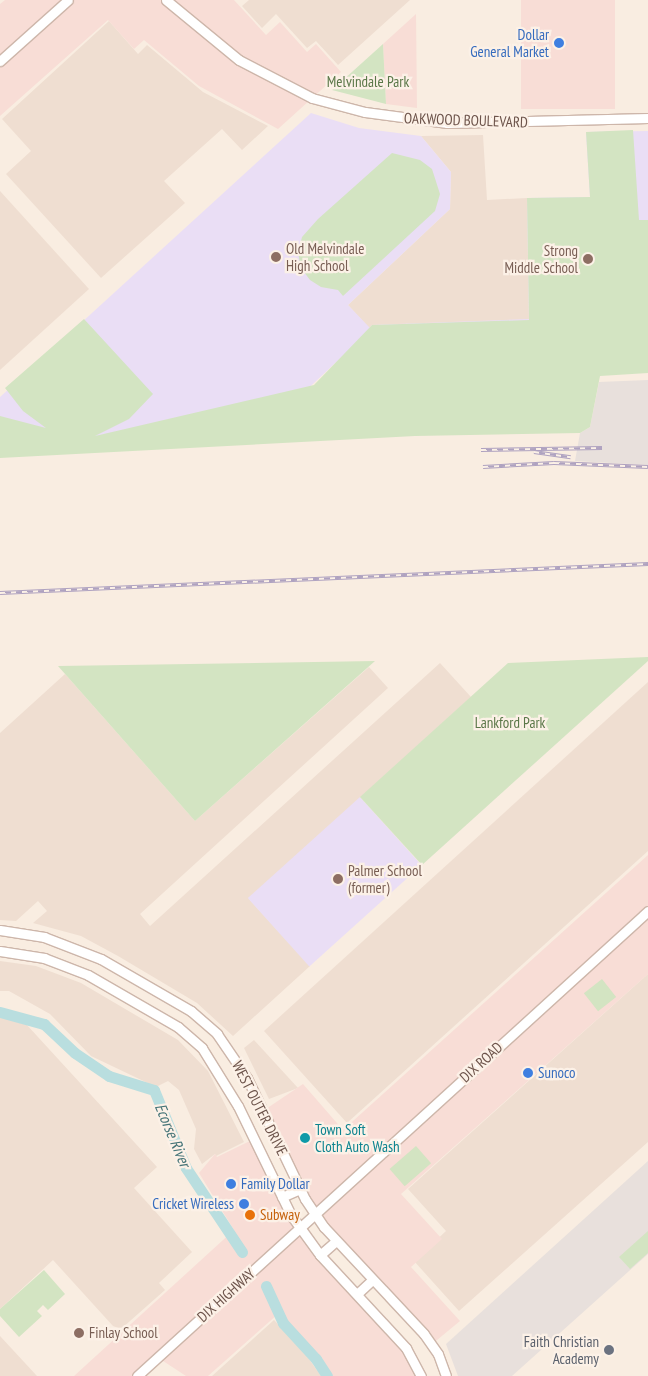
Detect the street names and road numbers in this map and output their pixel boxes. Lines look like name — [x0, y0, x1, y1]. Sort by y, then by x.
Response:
street label: OAKWOOD BOULEVARD — [404, 109, 528, 131]
street label: DIX ROAD — [456, 1038, 506, 1086]
street label: WEST OUTER DRIVE — [228, 1057, 292, 1159]
street label: DIX HIGHWAY — [193, 1264, 259, 1326]

